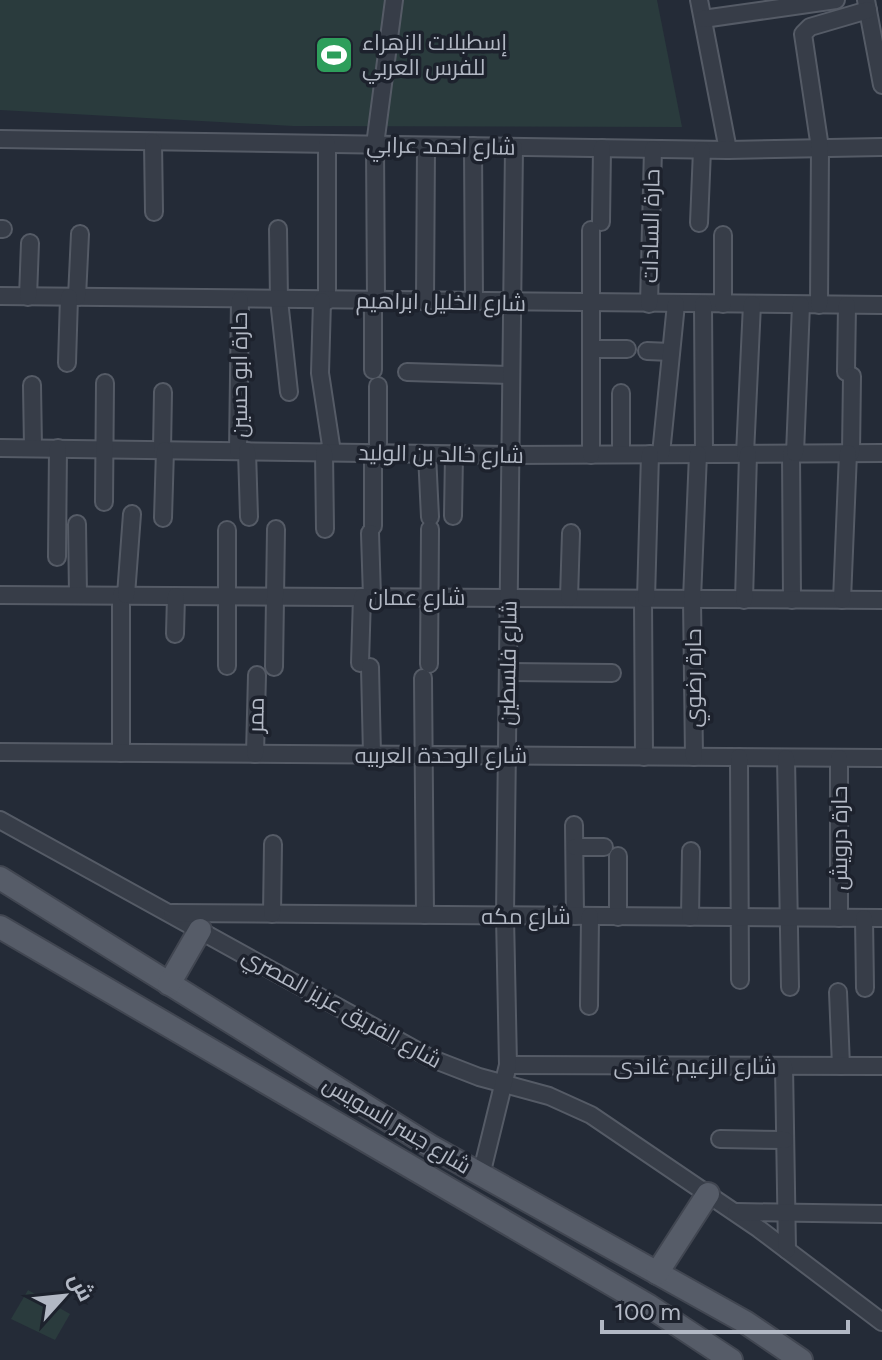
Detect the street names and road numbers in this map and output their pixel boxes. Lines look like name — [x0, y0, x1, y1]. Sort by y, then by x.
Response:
street label: شارع احمد عرابي — [366, 131, 516, 164]
street label: حارة السادات — [637, 169, 665, 283]
street label: شارع الخليل ابراهيم — [356, 287, 526, 319]
street label: حارة ابو حسين — [226, 312, 253, 438]
street label: شارع خالد بن الوليد — [358, 439, 524, 470]
street label: شارع عمان — [368, 584, 466, 612]
street label: شارع فلسطين — [493, 600, 524, 726]
street label: حارة رضوي — [680, 628, 710, 728]
street label: ممر — [242, 697, 270, 735]
street label: شارع الوحدة العربيه — [355, 742, 527, 770]
street label: حارة درويش — [826, 786, 853, 890]
street label: شارع مكه — [481, 903, 571, 931]
street label: شارع الفريق عزيز المصري — [236, 942, 446, 1077]
street label: شارع الزعيم غاندى — [614, 1053, 776, 1082]
street label: شارع جسر السويس — [318, 1070, 476, 1181]

